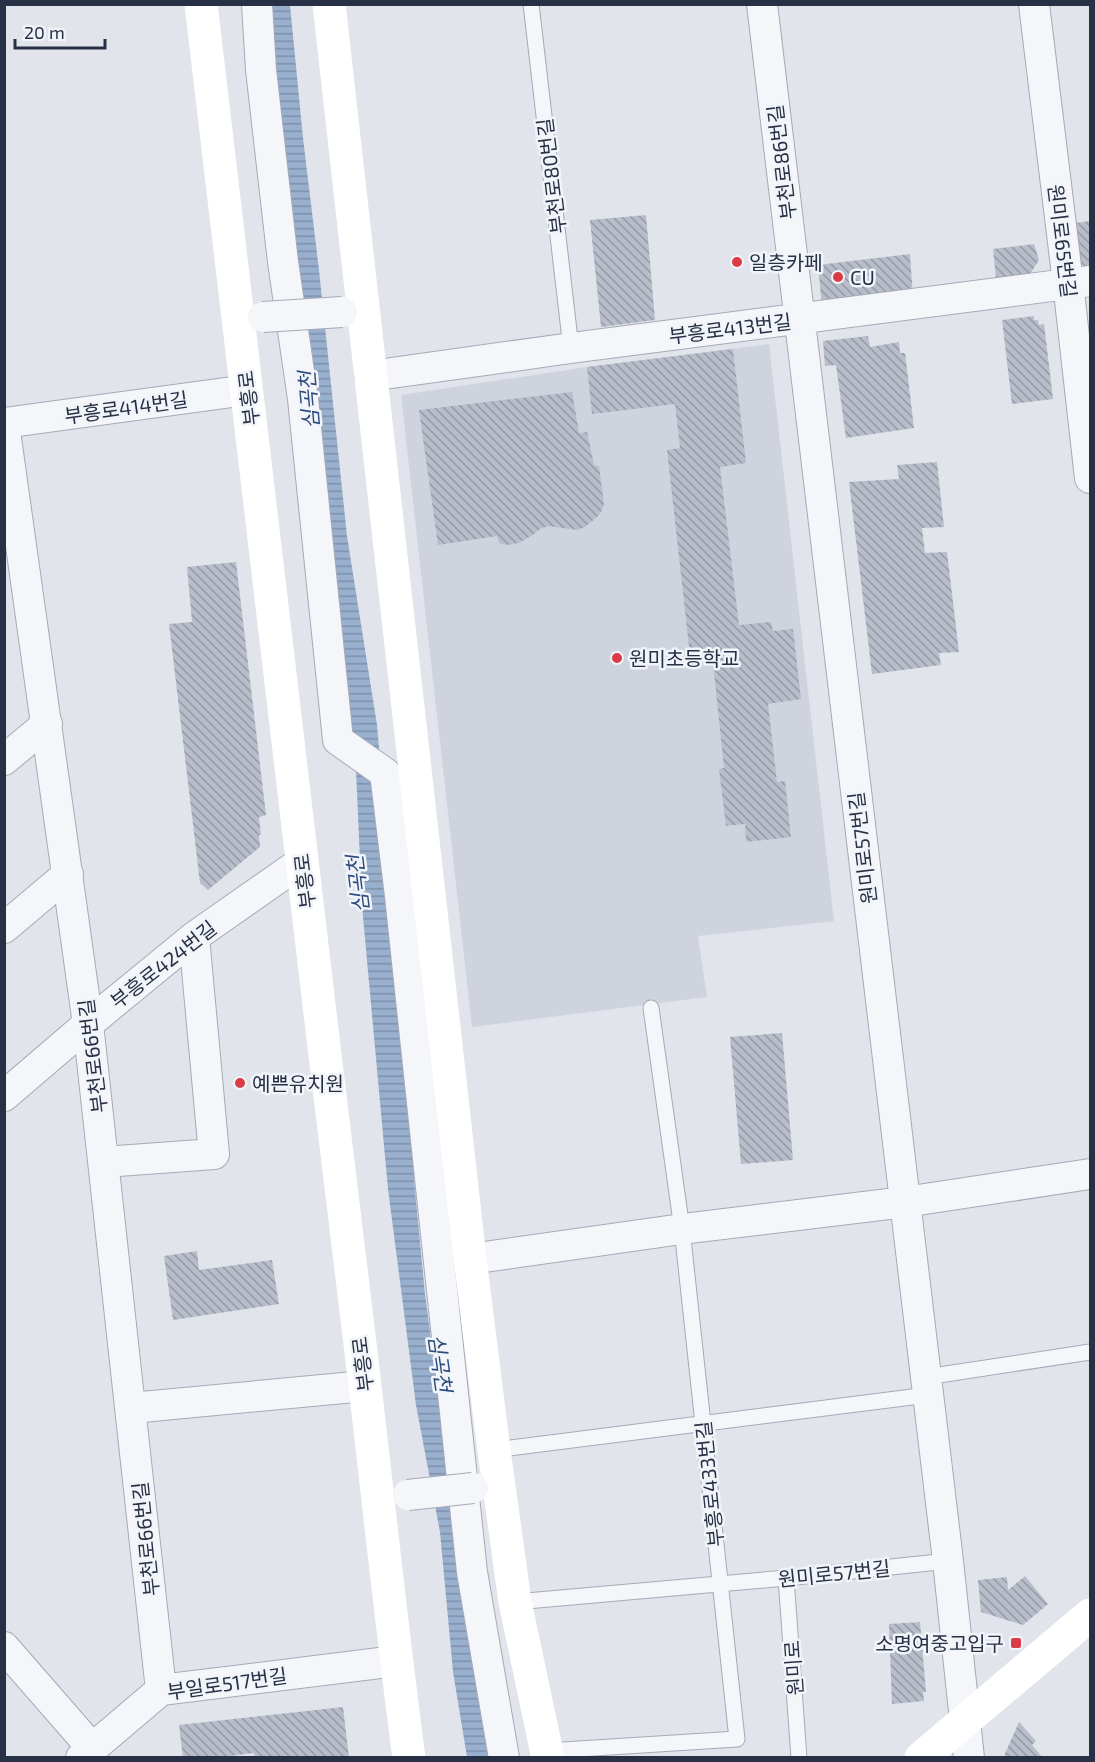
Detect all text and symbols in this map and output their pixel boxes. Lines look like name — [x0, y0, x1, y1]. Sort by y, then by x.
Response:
scale bar — [15, 12, 105, 50]
text: 20 m — [24, 21, 65, 43]
street label: 부천로86번길 — [762, 103, 800, 221]
street label: 부천로80번길 — [532, 117, 570, 235]
street label: 원미로65번길 — [1044, 183, 1082, 299]
place label: 일층카페 — [749, 250, 823, 274]
marker: 일층카페 — [730, 255, 744, 269]
place label: CU — [850, 265, 875, 289]
marker: CU — [831, 270, 845, 284]
street label: 부흥로413번길 — [667, 309, 793, 347]
water label: 심곡천 — [293, 367, 323, 430]
street label: 부흥로 — [233, 369, 263, 427]
street label: 부흥로414번길 — [63, 386, 189, 428]
place label: 원미초등학교 — [629, 646, 739, 670]
marker: 원미초등학교 — [610, 651, 624, 665]
street label: 원미로57번길 — [843, 790, 881, 906]
water label: 심곡천 — [341, 851, 373, 914]
street label: 부흥로 — [289, 852, 319, 910]
street label: 부흥로424번길 — [105, 915, 221, 1013]
street label: 부천로66번길 — [73, 998, 111, 1114]
place label: 예쁜유치원 — [252, 1071, 344, 1095]
marker: 예쁜유치원 — [233, 1076, 247, 1090]
water label: 심곡천 — [425, 1333, 458, 1396]
street label: 부흥로 — [347, 1335, 377, 1393]
street label: 부흥로433번길 — [690, 1420, 728, 1548]
street label: 부천로66번길 — [127, 1481, 163, 1597]
street label: 원미로57번길 — [777, 1555, 891, 1591]
place label: 소명여중고입구 — [875, 1631, 1004, 1655]
marker: 소명여중고입구 — [1009, 1636, 1023, 1650]
street label: 원미로 — [779, 1640, 807, 1696]
street label: 부일로517번길 — [165, 1663, 289, 1703]

